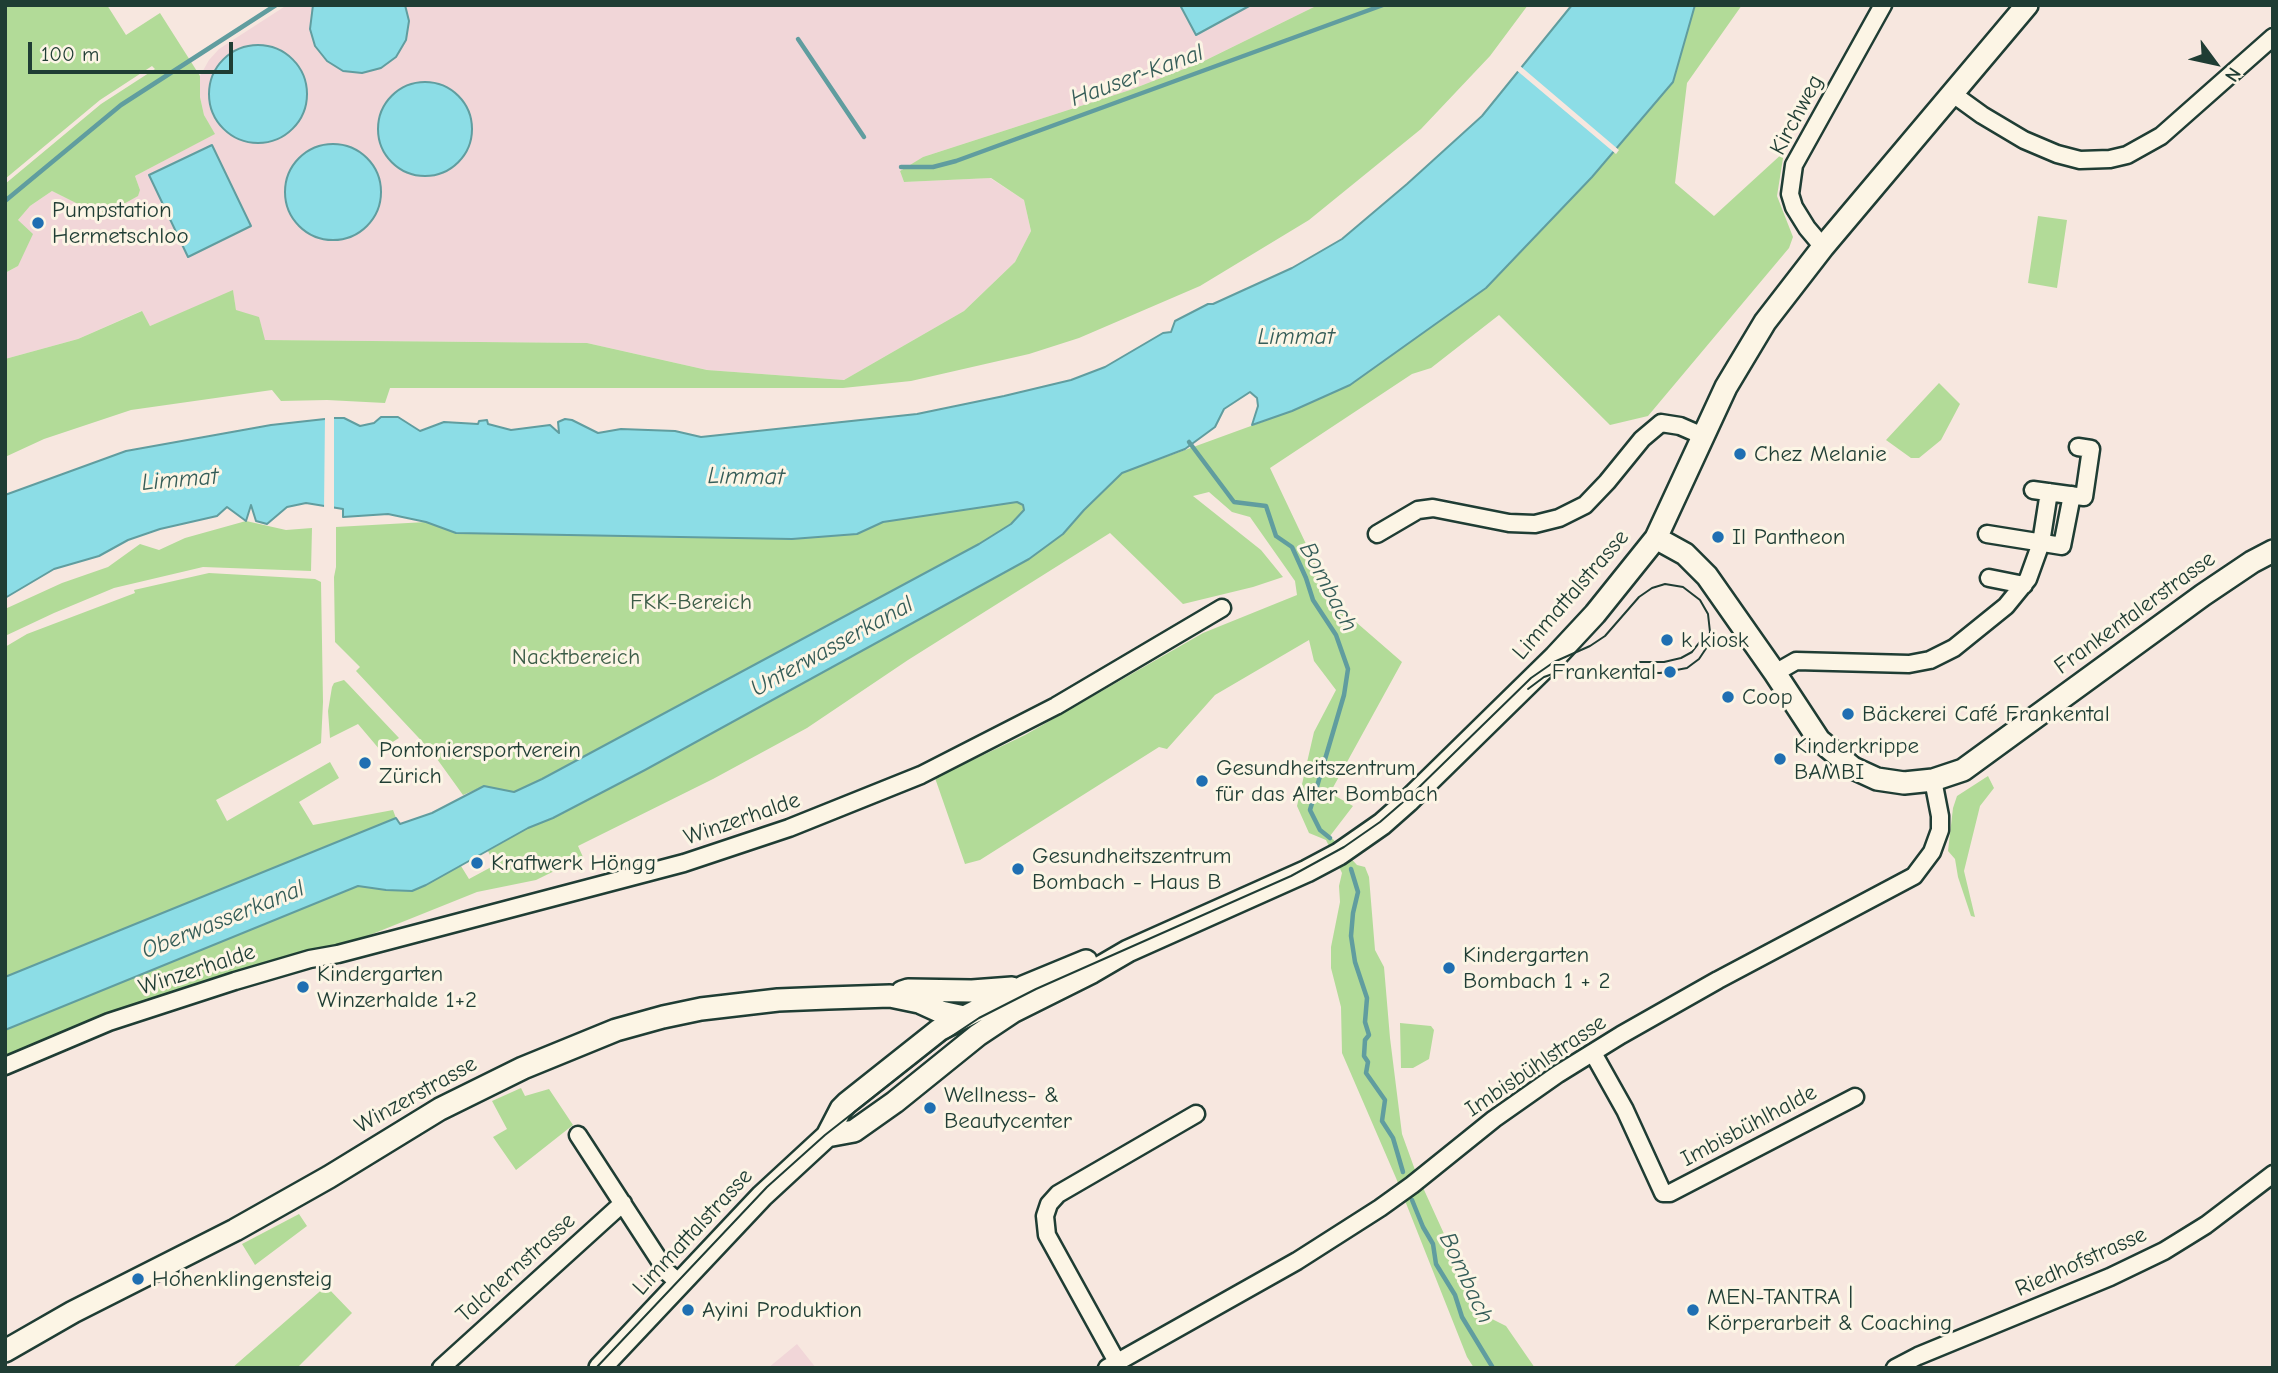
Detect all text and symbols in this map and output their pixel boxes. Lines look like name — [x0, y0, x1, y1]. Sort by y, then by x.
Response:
scale bar — [32, 28, 236, 72]
north arrow — [2180, 28, 2250, 98]
water label: Hauser-Kanal — [1067, 39, 1207, 113]
text: 100 m — [41, 42, 99, 66]
text: N — [2220, 63, 2245, 86]
street label: Kirchweg — [1764, 70, 1830, 160]
place label: Pumpstation Hermetschloo — [52, 196, 189, 250]
marker: Pumpstation Hermetschloo — [30, 215, 46, 231]
water label: Limmat — [1258, 323, 1334, 351]
place label: Chez Melanie — [1754, 440, 1887, 468]
marker: Chez Melanie — [1732, 446, 1748, 462]
water label: Limmat — [140, 462, 220, 498]
water label: Limmat — [707, 462, 785, 492]
place label: Il Pantheon — [1732, 523, 1846, 551]
street label: Limmattalstrasse — [1507, 524, 1635, 666]
marker: Il Pantheon — [1710, 529, 1726, 545]
water label: Bombach — [1292, 537, 1364, 637]
street label: Frankentalerstrasse — [2049, 545, 2221, 681]
park label: FKK-Bereich — [630, 588, 752, 616]
water label: Unterwasserkanal — [746, 590, 918, 704]
place label: k kiosk — [1681, 626, 1749, 654]
marker: k kiosk — [1659, 632, 1675, 648]
park label: Nacktbereich — [512, 643, 640, 671]
place label: Frankental — [1552, 658, 1656, 686]
marker: Frankental — [1662, 664, 1678, 680]
place label: Coop — [1742, 683, 1793, 711]
marker: Coop — [1720, 689, 1736, 705]
place label: Bäckerei Café Frankental — [1862, 700, 2110, 728]
marker: Bäckerei Café Frankental — [1840, 706, 1856, 722]
place label: Kinderkrippe BAMBI — [1794, 732, 1919, 786]
place label: Pontoniersportverein Zürich — [379, 736, 581, 790]
marker: Kinderkrippe BAMBI — [1772, 751, 1788, 767]
place label: Gesundheitszentrum für das Alter Bombach — [1216, 754, 1438, 808]
marker: Pontoniersportverein Zürich — [357, 755, 373, 771]
marker: Gesundheitszentrum für das Alter Bombach — [1194, 773, 1210, 789]
street label: Winzerhalde — [680, 786, 804, 852]
place label: Gesundheitszentrum Bombach - Haus B — [1032, 842, 1232, 896]
place label: Kraftwerk Höngg — [491, 849, 656, 877]
marker: Kraftwerk Höngg — [469, 855, 485, 871]
marker: Gesundheitszentrum Bombach - Haus B — [1010, 861, 1026, 877]
water label: Oberwasserkanal — [138, 874, 308, 966]
street label: Winzerhalde — [135, 938, 259, 1002]
place label: Kindergarten Bombach 1 + 2 — [1463, 941, 1610, 995]
place label: Kindergarten Winzerhalde 1+2 — [317, 960, 477, 1014]
marker: Kindergarten Bombach 1 + 2 — [1441, 960, 1457, 976]
marker: Kindergarten Winzerhalde 1+2 — [295, 979, 311, 995]
street label: Imbisbühlstrasse — [1460, 1009, 1612, 1123]
street label: Winzerstrasse — [350, 1050, 482, 1140]
street label: Imbisbühlhalde — [1677, 1079, 1821, 1173]
place label: Wellness- & Beautycenter — [944, 1081, 1072, 1135]
marker: Wellness- & Beautycenter — [922, 1100, 938, 1116]
street label: Limmattalstrasse — [627, 1163, 759, 1301]
street label: Talchernstrasse — [451, 1207, 581, 1329]
street label: Riedhofstrasse — [2011, 1221, 2151, 1303]
water label: Bombach — [1432, 1228, 1500, 1328]
place label: Hohenklingensteig — [152, 1265, 332, 1293]
marker: Hohenklingensteig — [130, 1271, 146, 1287]
place label: MEN-TANTRA | Körperarbeit & Coaching — [1707, 1283, 1952, 1337]
place label: Ayini Produktion — [702, 1296, 862, 1324]
marker: Ayini Produktion — [680, 1302, 696, 1318]
marker: MEN-TANTRA | Körperarbeit & Coaching — [1685, 1302, 1701, 1318]

